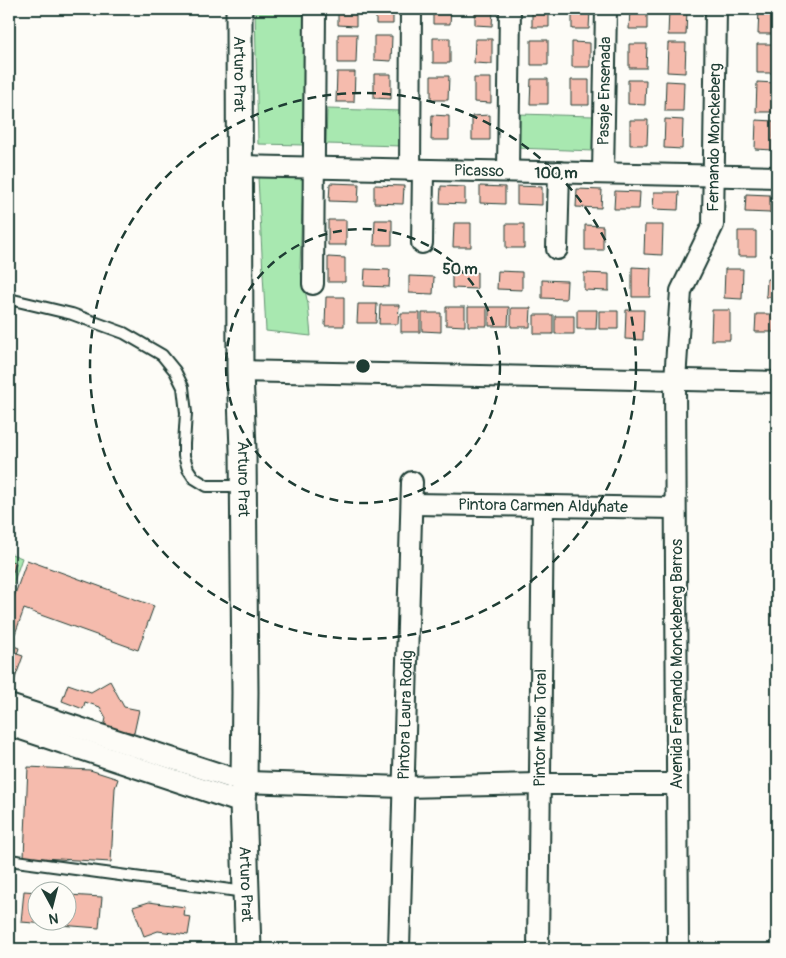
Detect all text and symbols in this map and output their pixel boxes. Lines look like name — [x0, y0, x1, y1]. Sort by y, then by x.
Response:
street label: Arturo Prat — [229, 36, 249, 112]
street label: Pasaje Ensenada — [594, 36, 615, 146]
street label: Fernando Monckeberg — [703, 63, 725, 212]
street label: Picasso — [454, 160, 505, 181]
text: 100 m — [535, 164, 577, 183]
text: 50 m — [443, 260, 477, 279]
centre of rings — [354, 357, 372, 375]
street label: Arturo Prat — [233, 441, 254, 517]
street label: Pintora Carmen Aldunate — [458, 495, 628, 517]
street label: Avenida Fernando Monckeberg Barros — [667, 539, 687, 789]
street label: Pintora Laura Rodig — [394, 650, 417, 780]
street label: Pintor Mario Toral — [530, 669, 551, 787]
street label: Arturo Prat — [234, 846, 257, 923]
north arrow — [28, 880, 78, 930]
text: N — [48, 909, 59, 927]

